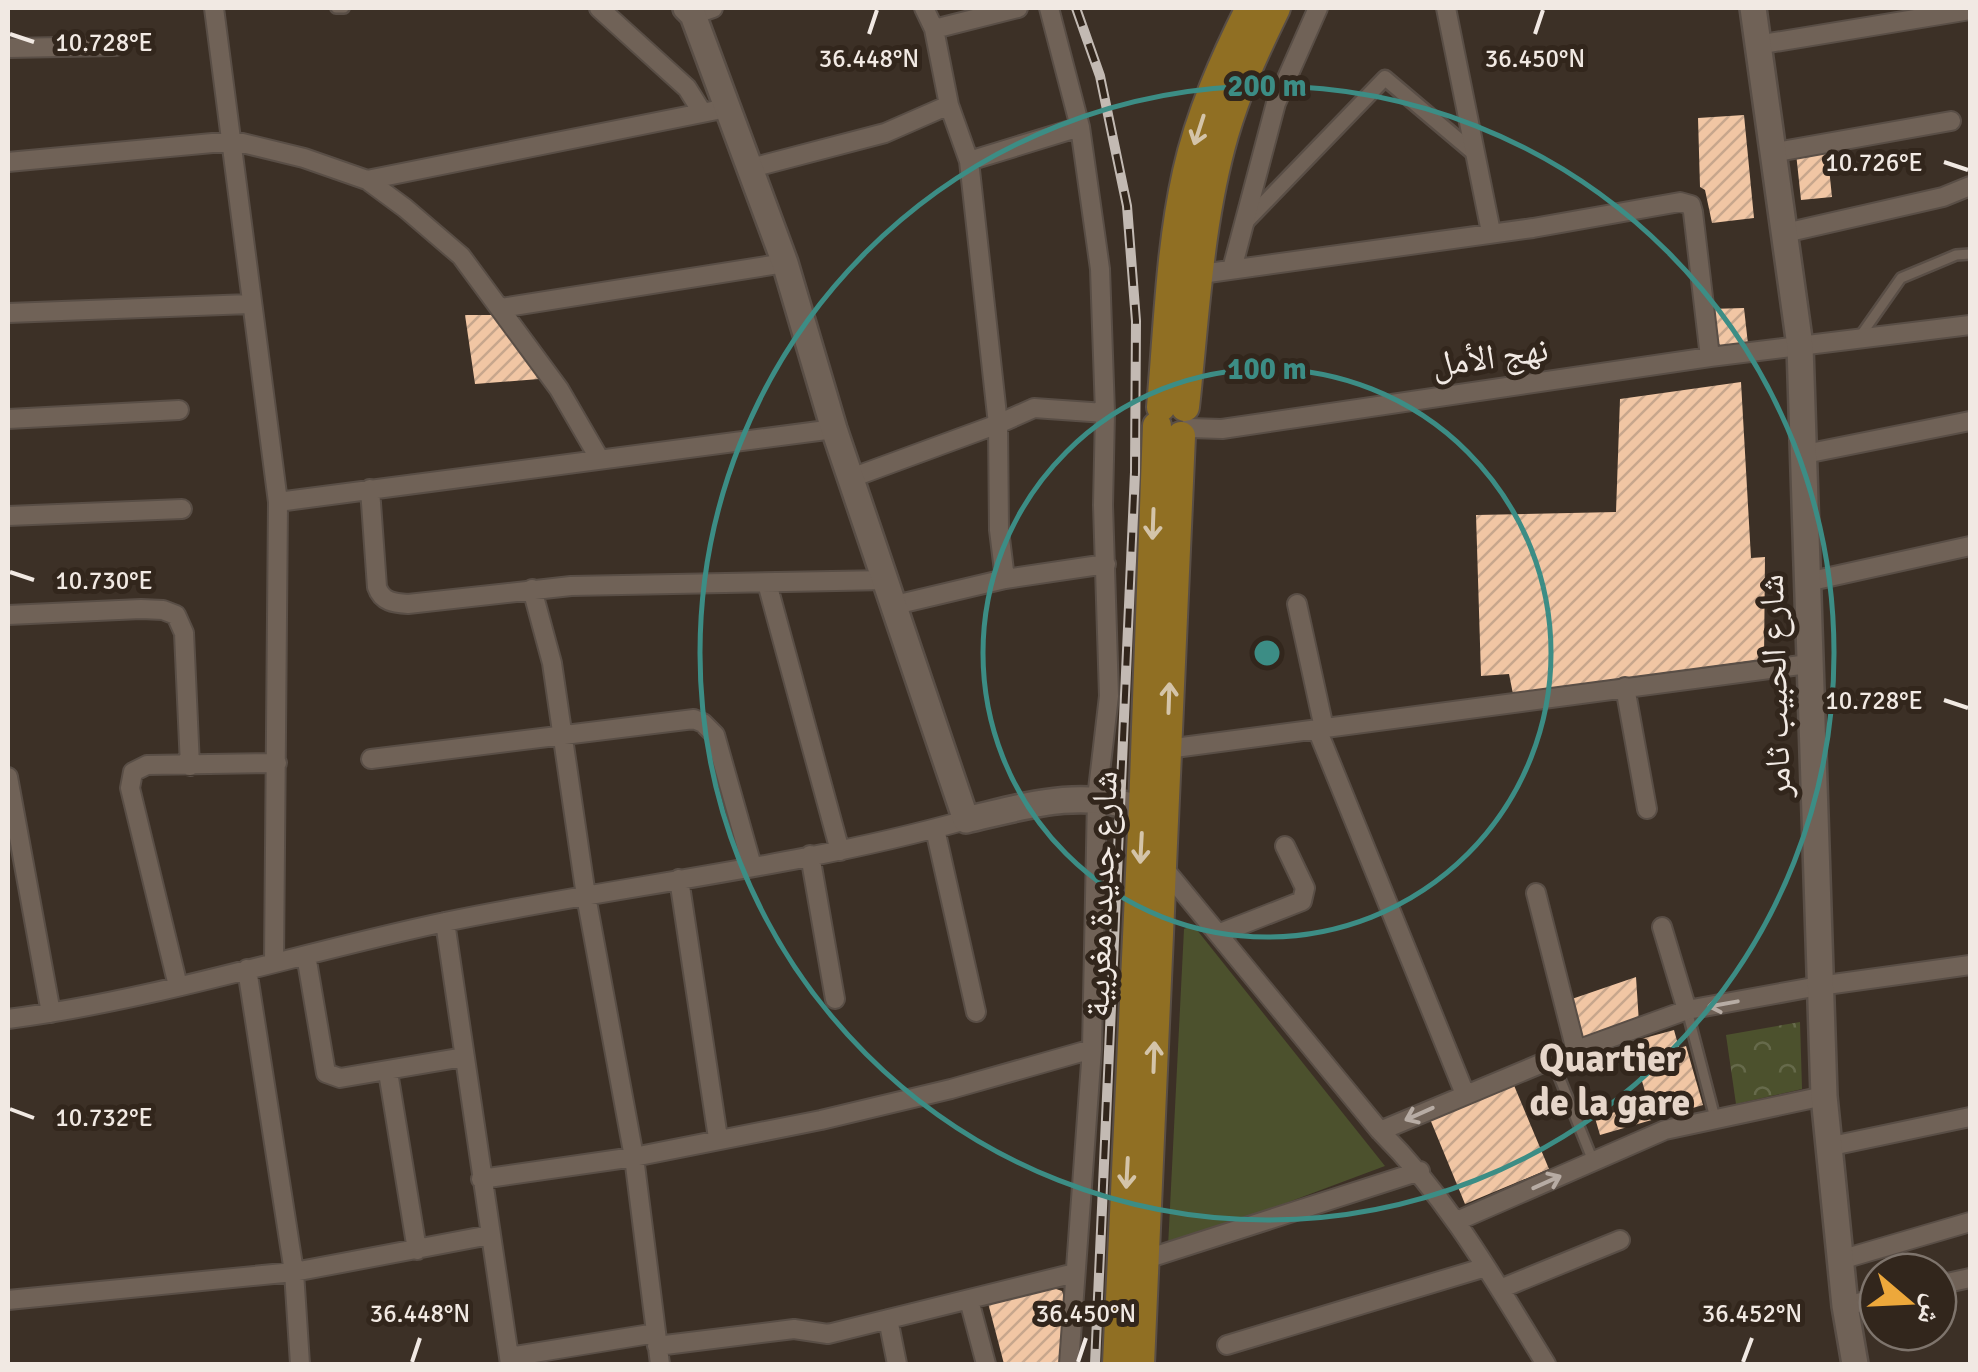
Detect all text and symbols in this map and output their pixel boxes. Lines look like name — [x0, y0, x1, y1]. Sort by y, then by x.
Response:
text: 10.728°E — [55, 27, 153, 58]
text: 36.448°N — [819, 43, 919, 74]
text: 36.450°N — [1485, 43, 1585, 74]
text: 200 m — [1227, 68, 1307, 105]
one-way arrow — [1189, 113, 1207, 145]
text: 10.726°E — [1825, 147, 1923, 178]
street label: نهج الأمل — [1429, 328, 1551, 386]
text: 100 m — [1227, 351, 1307, 388]
one-way arrow — [1143, 507, 1162, 539]
text: 10.730°E — [55, 565, 153, 596]
street label: شارع الحبيب ثامر — [1750, 574, 1800, 799]
centre of rings — [1249, 635, 1285, 671]
one-way arrow — [1159, 682, 1178, 714]
text: 10.728°E — [1825, 685, 1923, 716]
street label: شارع جديدة مغربية — [1075, 770, 1127, 1018]
one-way arrow — [1132, 832, 1151, 864]
one-way arrow — [1708, 995, 1740, 1014]
district label: Quartier de la gare — [1530, 1035, 1690, 1126]
one-way arrow — [1145, 1042, 1164, 1074]
text: 10.732°E — [55, 1102, 153, 1133]
one-way arrow — [1405, 1106, 1435, 1125]
one-way arrow — [1117, 1157, 1136, 1189]
one-way arrow — [1531, 1172, 1561, 1190]
north arrow — [1858, 1252, 1958, 1352]
text: ش — [1910, 1290, 1952, 1329]
text: 36.448°N — [370, 1298, 470, 1329]
text: 36.450°N — [1036, 1298, 1136, 1329]
text: 36.452°N — [1702, 1298, 1802, 1329]

